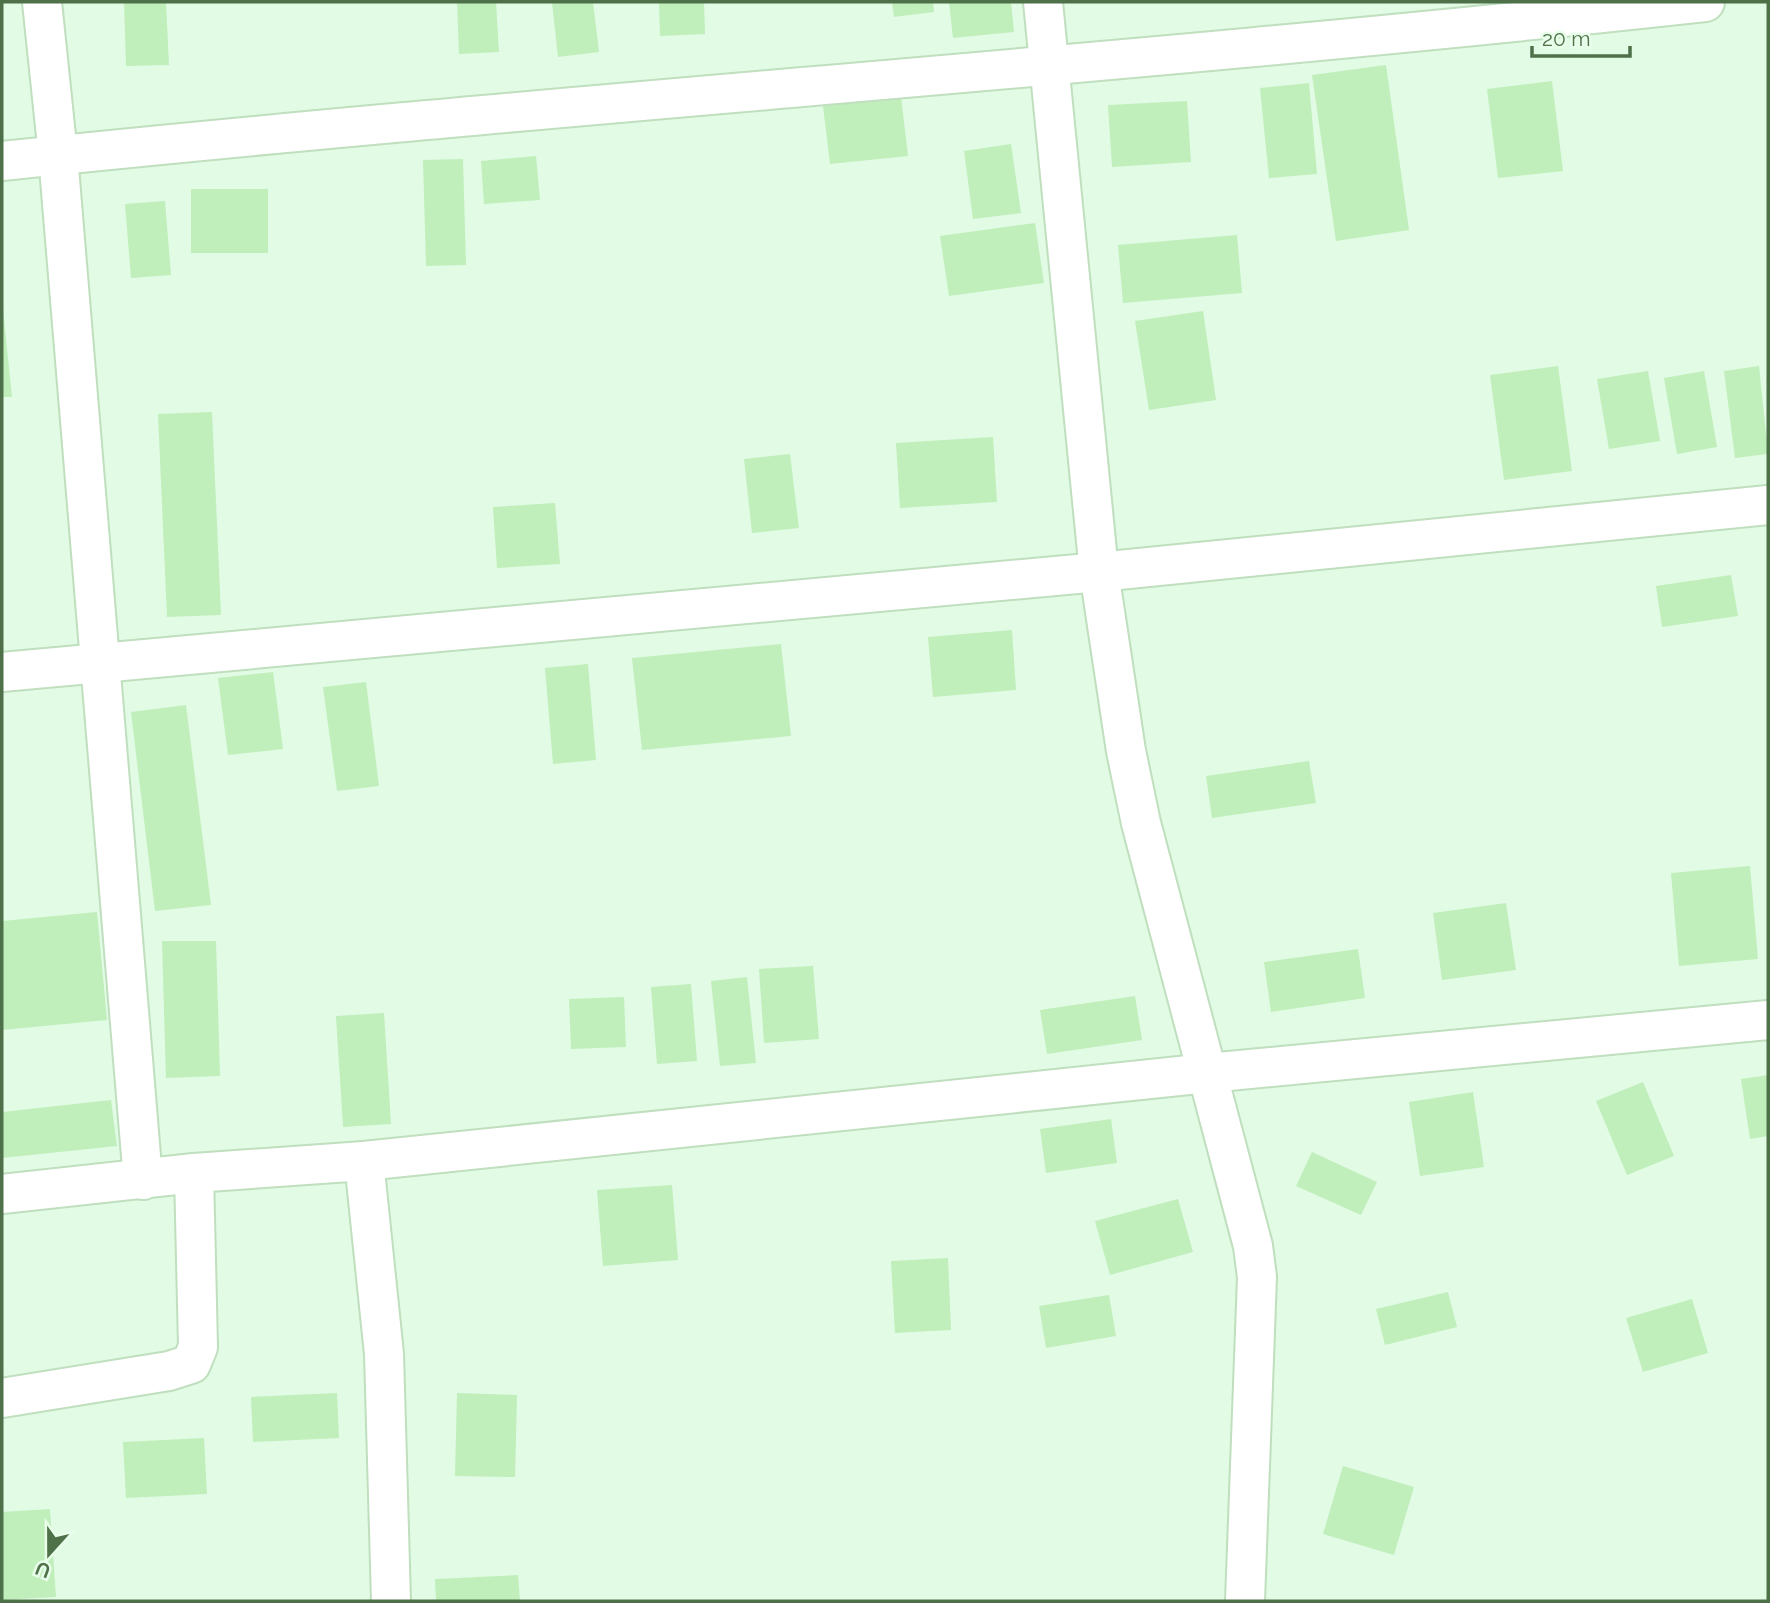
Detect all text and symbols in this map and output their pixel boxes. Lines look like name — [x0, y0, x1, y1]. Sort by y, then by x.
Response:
scale bar — [1532, 14, 1630, 58]
text: 20 m — [1542, 26, 1590, 51]
north arrow — [14, 1519, 84, 1589]
text: U — [32, 1557, 54, 1583]

